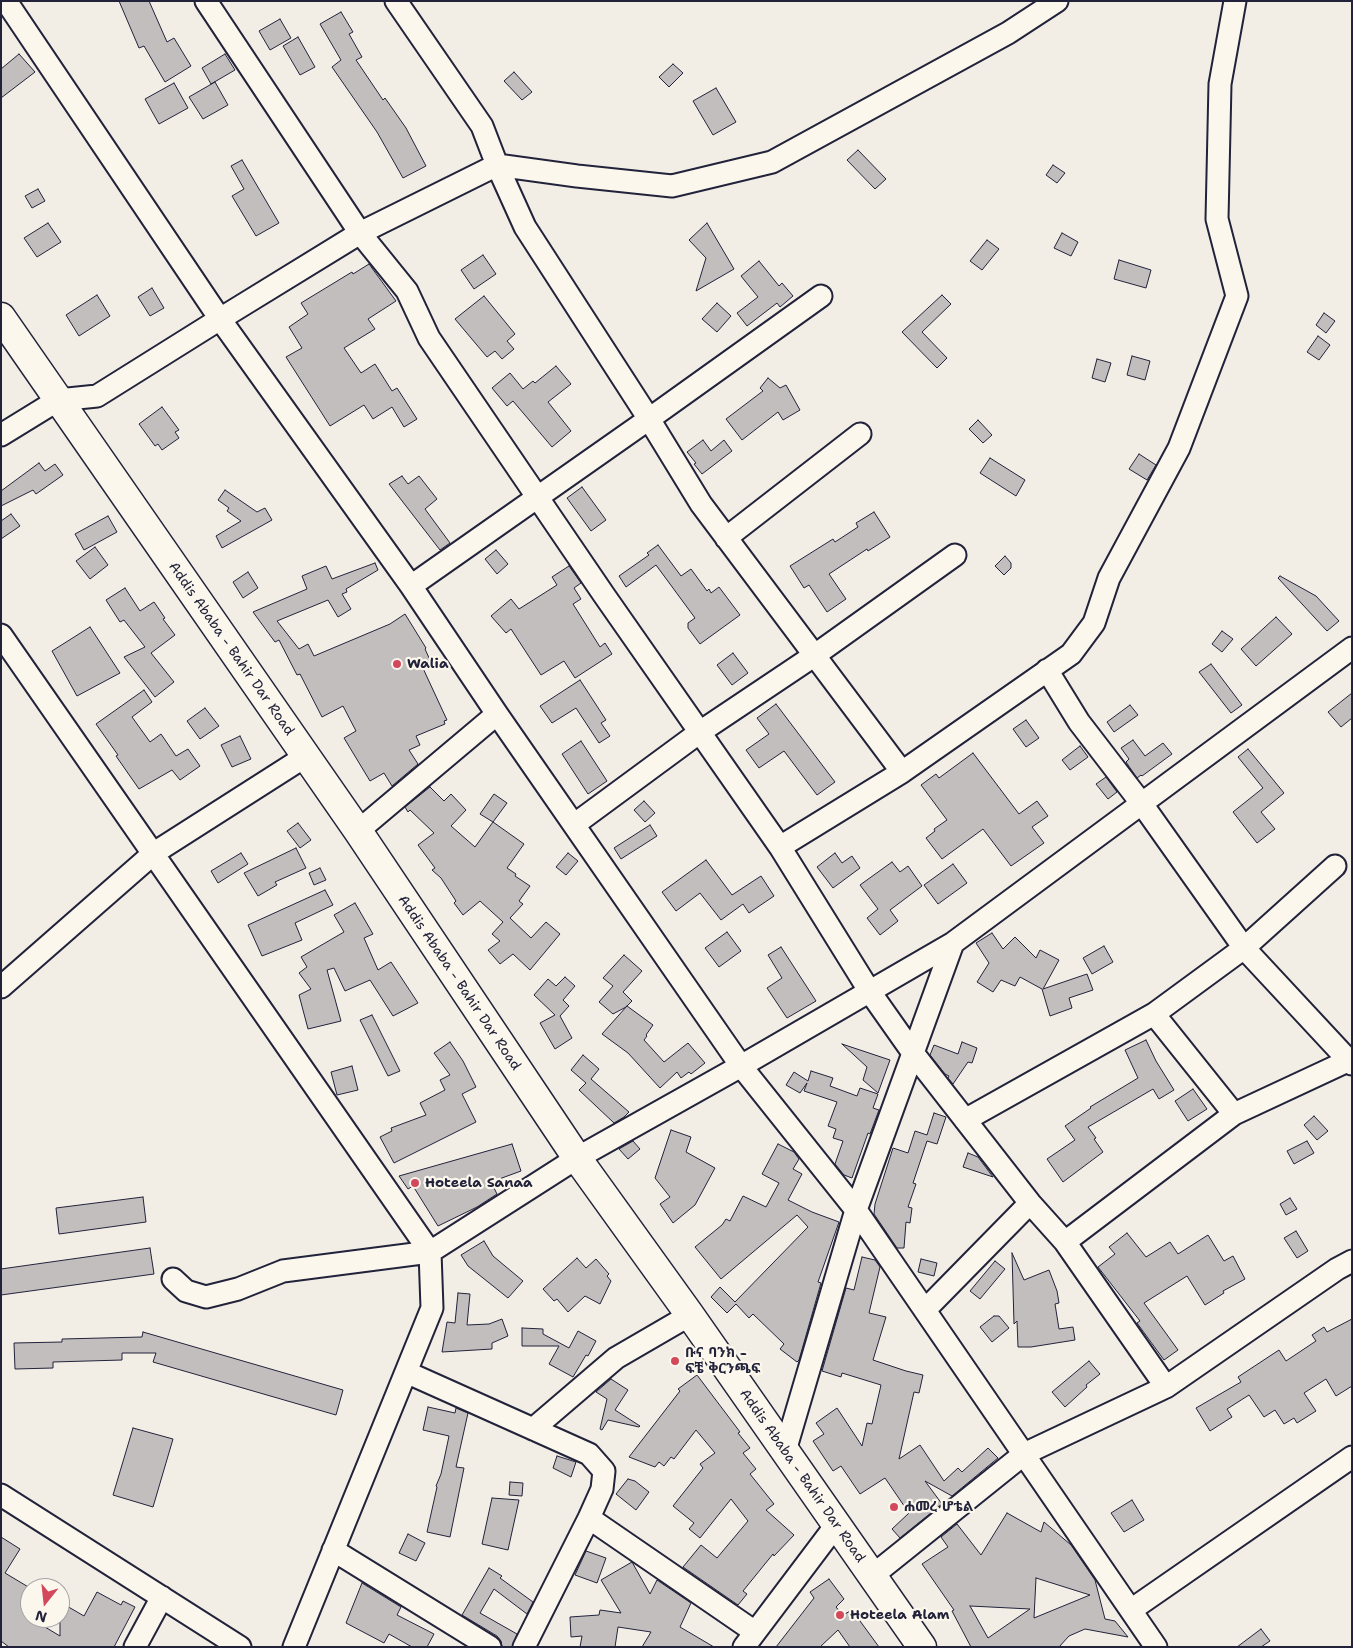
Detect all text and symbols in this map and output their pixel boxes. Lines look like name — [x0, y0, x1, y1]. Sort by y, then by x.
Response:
street label: Addis Ababa - Bahir Dar Road — [165, 559, 297, 739]
place label: Walia — [407, 656, 448, 672]
marker: Walia — [391, 658, 403, 670]
street label: Addis Ababa - Bahir Dar Road — [394, 892, 524, 1074]
place label: Hoteela Sanaa — [425, 1175, 533, 1191]
marker: Hoteela Sanaa — [409, 1177, 421, 1189]
place label: ቡና ባንክ - ፍቼ ቅርንጫፍ — [685, 1345, 760, 1378]
marker: ቡና ባንክ - ፍቼ ቅርንጫፍ — [669, 1355, 681, 1367]
street label: Addis Ababa - Bahir Dar Road — [736, 1386, 868, 1566]
place label: ሐመረ ሆቴል — [904, 1499, 973, 1515]
marker: ሐመረ ሆቴል — [888, 1501, 900, 1513]
north arrow — [20, 1578, 70, 1628]
text: N — [33, 1606, 49, 1627]
place label: Hoteela Alam — [850, 1607, 950, 1623]
marker: Hoteela Alam — [834, 1609, 846, 1621]

